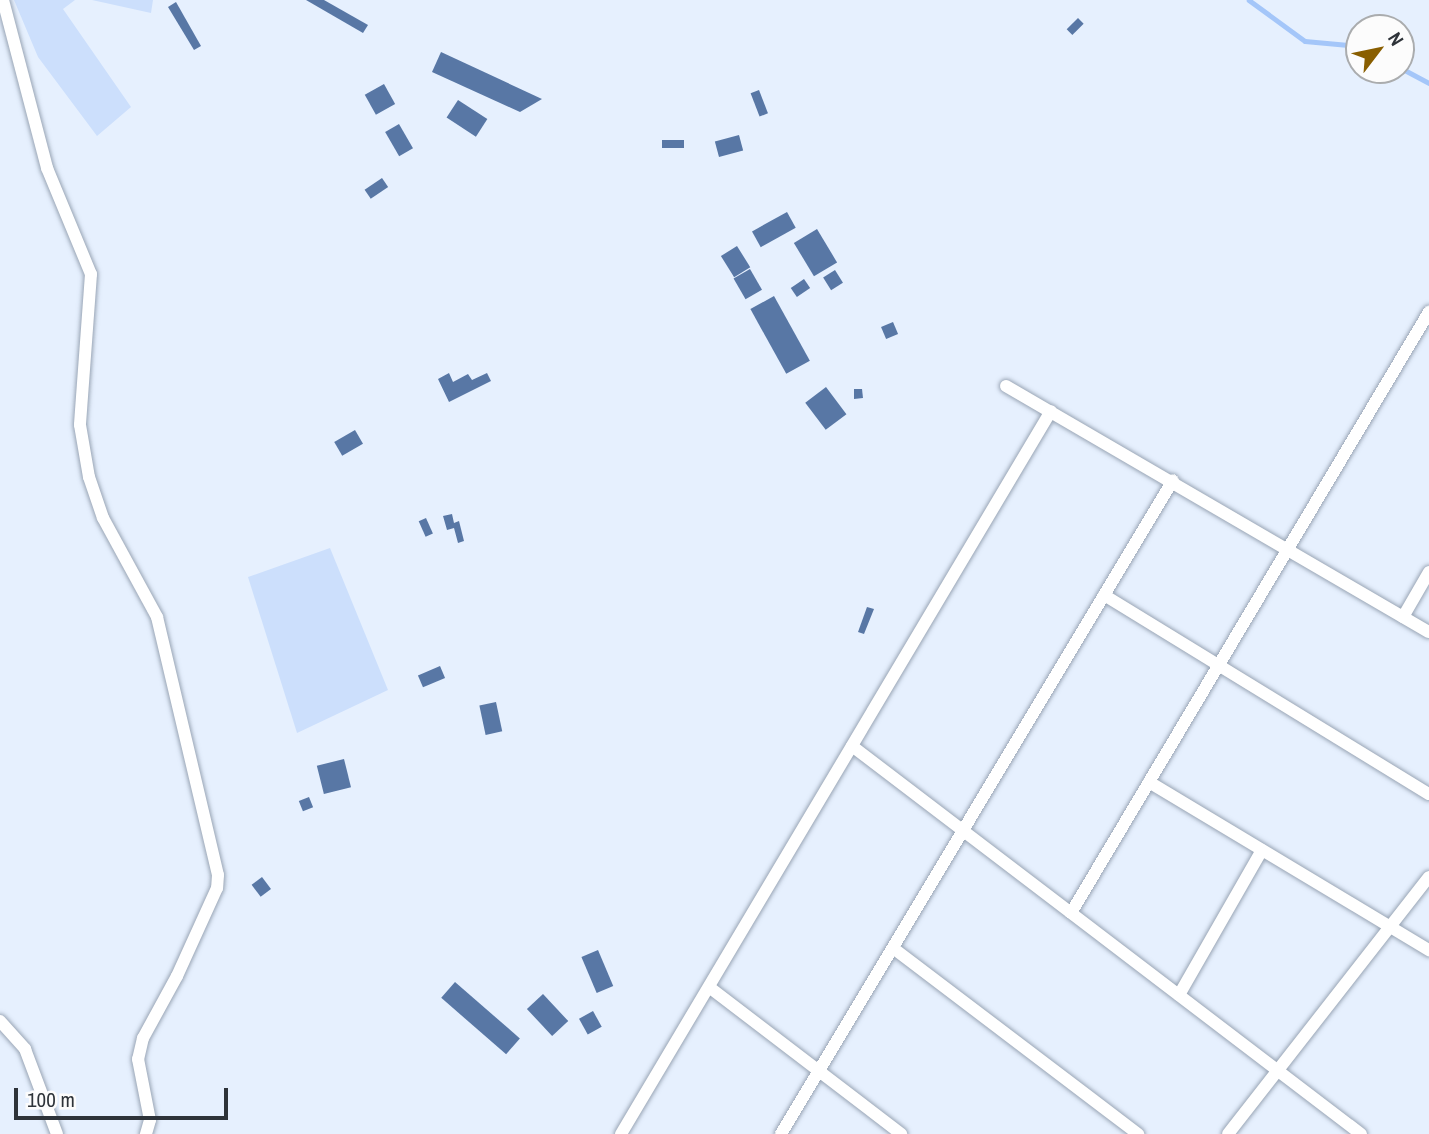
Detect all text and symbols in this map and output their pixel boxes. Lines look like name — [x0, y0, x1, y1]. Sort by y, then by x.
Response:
north arrow — [1345, 14, 1415, 84]
text: N — [1382, 27, 1410, 51]
scale bar — [18, 1074, 231, 1118]
text: 100 m — [27, 1085, 75, 1114]

